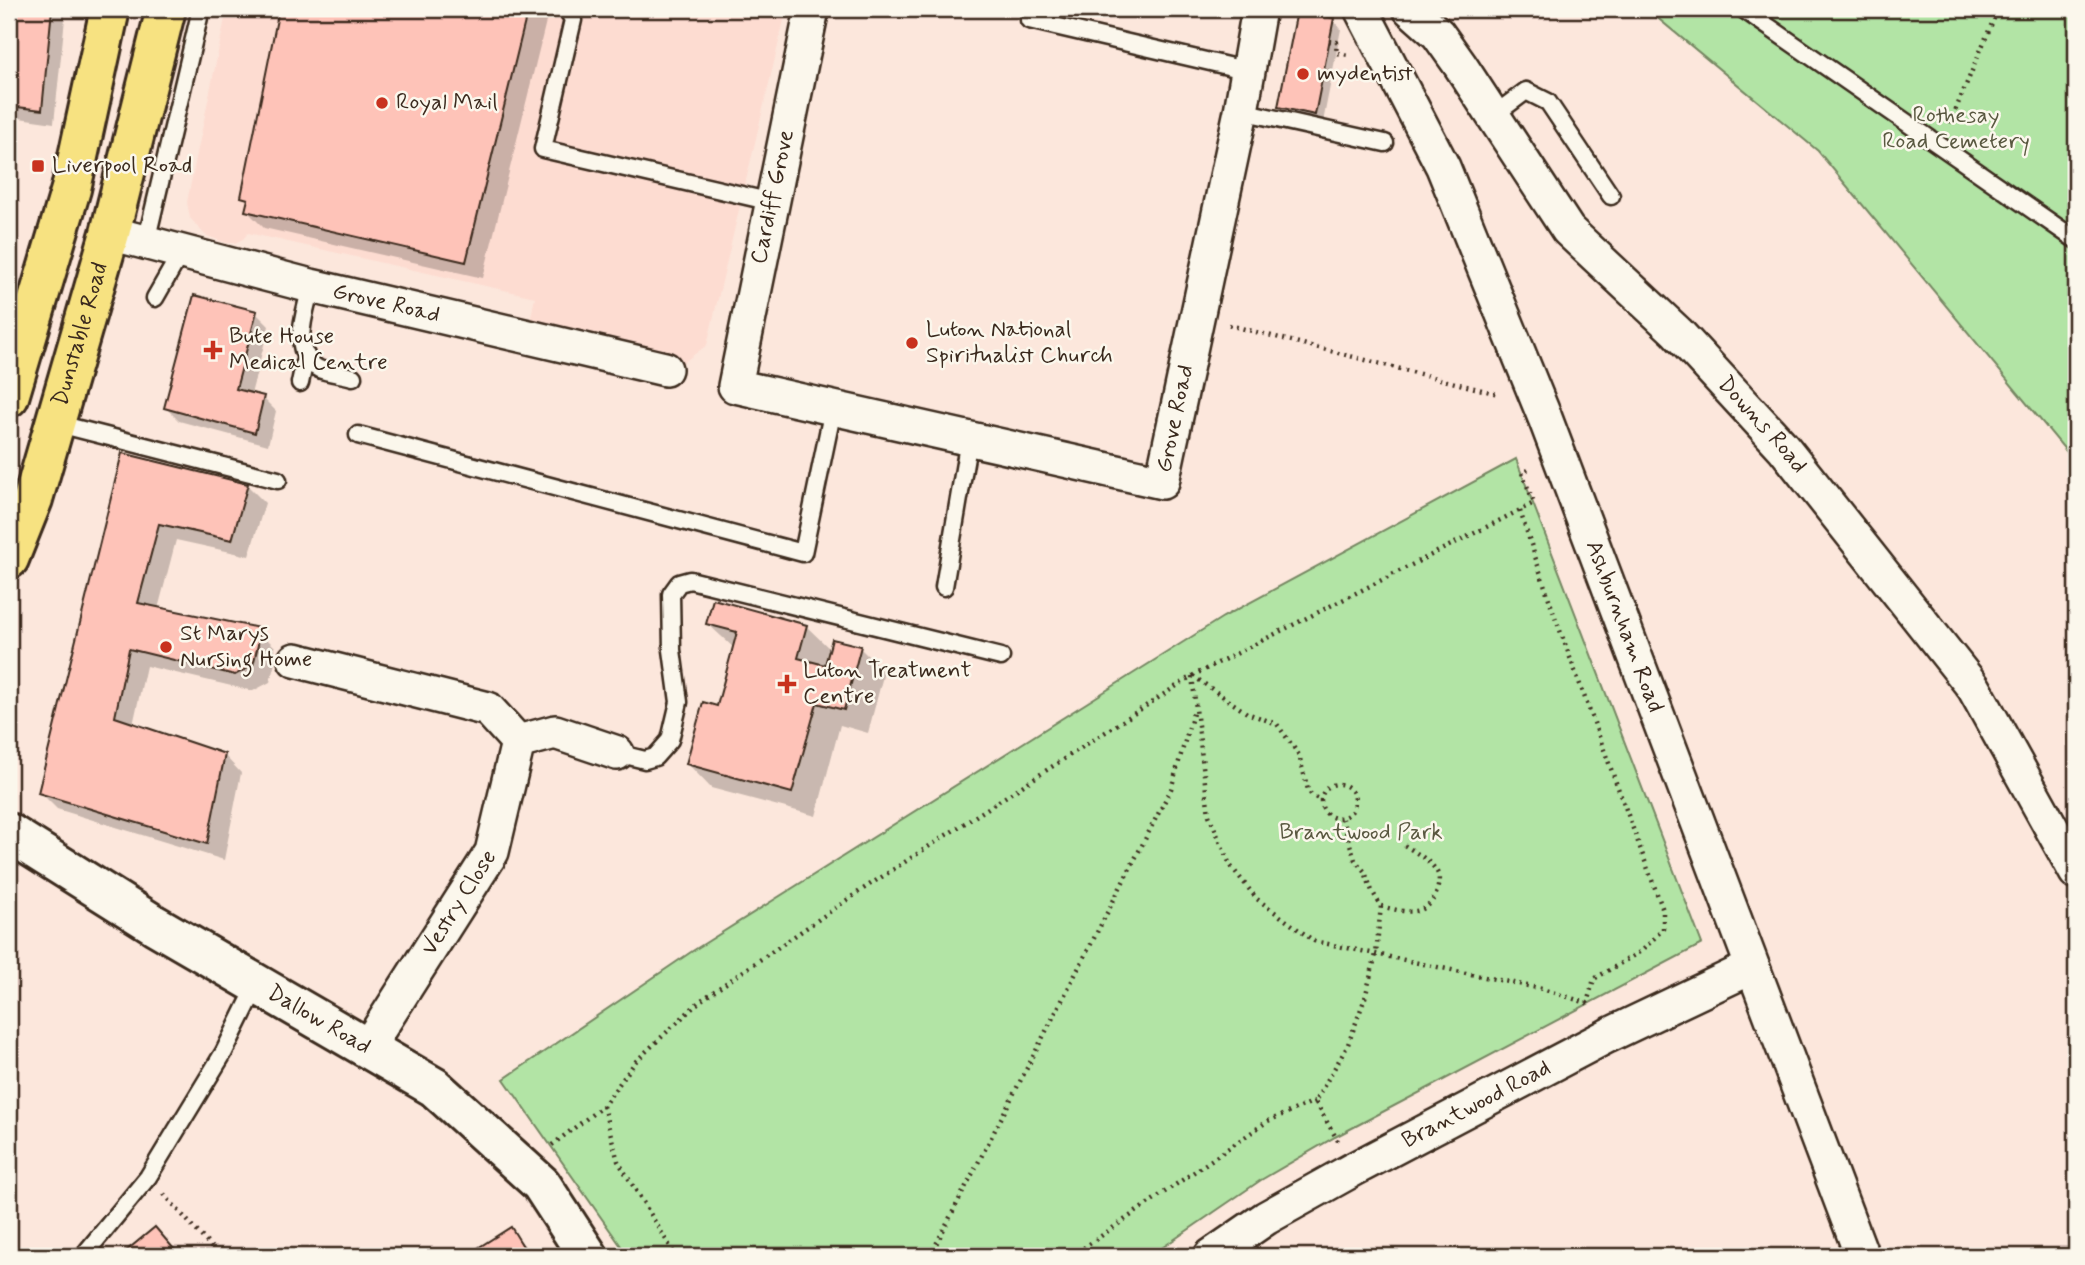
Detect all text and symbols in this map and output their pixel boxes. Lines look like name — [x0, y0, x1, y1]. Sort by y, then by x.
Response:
place label: mydentist — [1317, 59, 1413, 89]
marker: mydentist — [1295, 66, 1311, 82]
place label: Royal Mail — [396, 88, 498, 118]
marker: Royal Mail — [374, 95, 390, 111]
park label: Rothesay Road Cemetery — [1882, 101, 2030, 157]
street label: Cardiff Grove — [744, 127, 802, 267]
place label: Liverpool Road — [52, 151, 192, 181]
marker: Liverpool Road — [30, 158, 46, 174]
street label: Dunstable Road — [46, 259, 116, 410]
street label: Grove Road — [329, 277, 443, 331]
place label: Luton National Spiritualist Church — [926, 315, 1113, 371]
place label: Bute House Medical Centre — [229, 322, 388, 378]
marker: Luton National Spiritualist Church — [904, 335, 920, 351]
marker: Bute House Medical Centre — [203, 340, 223, 360]
street label: Grove Road — [1149, 362, 1202, 475]
street label: Downs Road — [1710, 370, 1813, 480]
street label: Ashburnham Road — [1578, 536, 1670, 717]
place label: St Marys Nursing Home — [180, 619, 312, 677]
marker: St Marys Nursing Home — [158, 639, 174, 655]
place label: Luton Treatment Centre — [803, 656, 972, 712]
marker: Luton Treatment Centre — [777, 674, 797, 694]
park label: Brantwood Park — [1279, 818, 1443, 848]
street label: Vestry Close — [415, 845, 504, 961]
street label: Dallow Road — [262, 978, 376, 1062]
street label: Brantwood Road — [1397, 1053, 1556, 1156]

